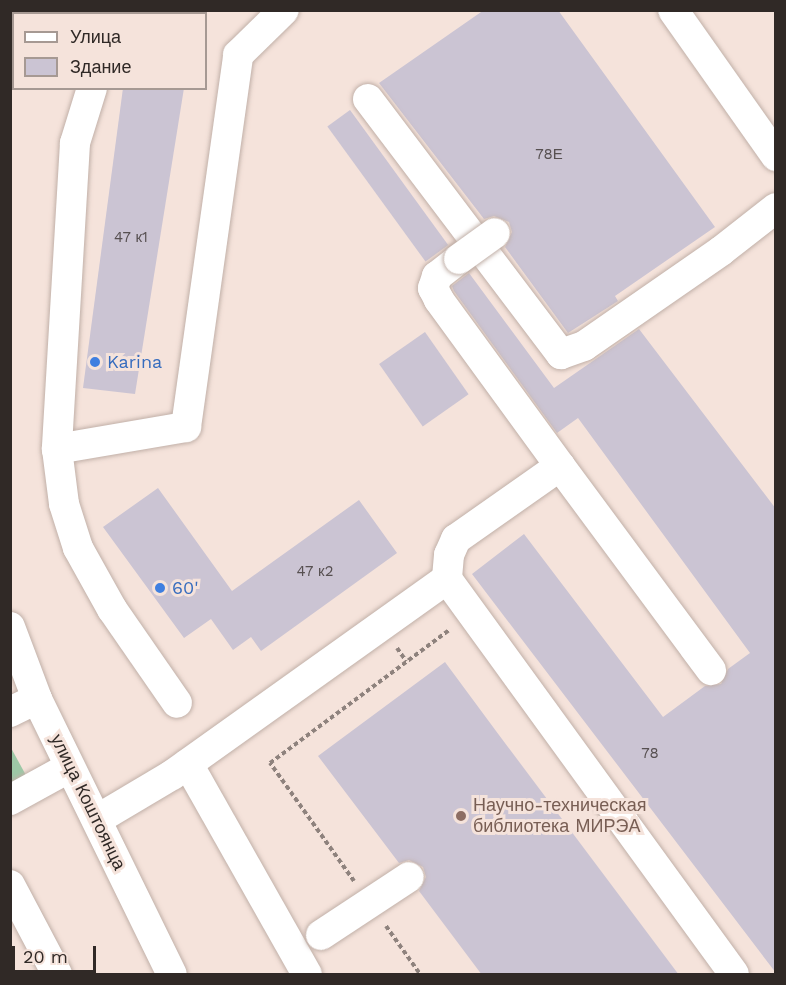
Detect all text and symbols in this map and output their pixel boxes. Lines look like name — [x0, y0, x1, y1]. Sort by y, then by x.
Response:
legend — [12, 12, 207, 90]
text: Улица — [70, 26, 121, 47]
text: Здание — [70, 56, 131, 77]
house number: 78Е — [535, 146, 563, 164]
house number: 47 к1 — [114, 229, 148, 247]
place label: Karina — [107, 351, 162, 373]
marker: Karina — [88, 355, 102, 369]
house number: 47 к2 — [296, 563, 334, 581]
place label: 60' — [172, 577, 198, 599]
marker: 60' — [153, 581, 167, 595]
street label: улица Коштоянца — [46, 730, 130, 874]
house number: 78 — [641, 745, 659, 763]
place label: Научно-техническая библиотека МИРЭА — [473, 795, 646, 838]
marker: Научно-техническая библиотека МИРЭА — [454, 809, 468, 823]
scale bar — [15, 934, 99, 972]
text: 20 m — [23, 946, 68, 967]

